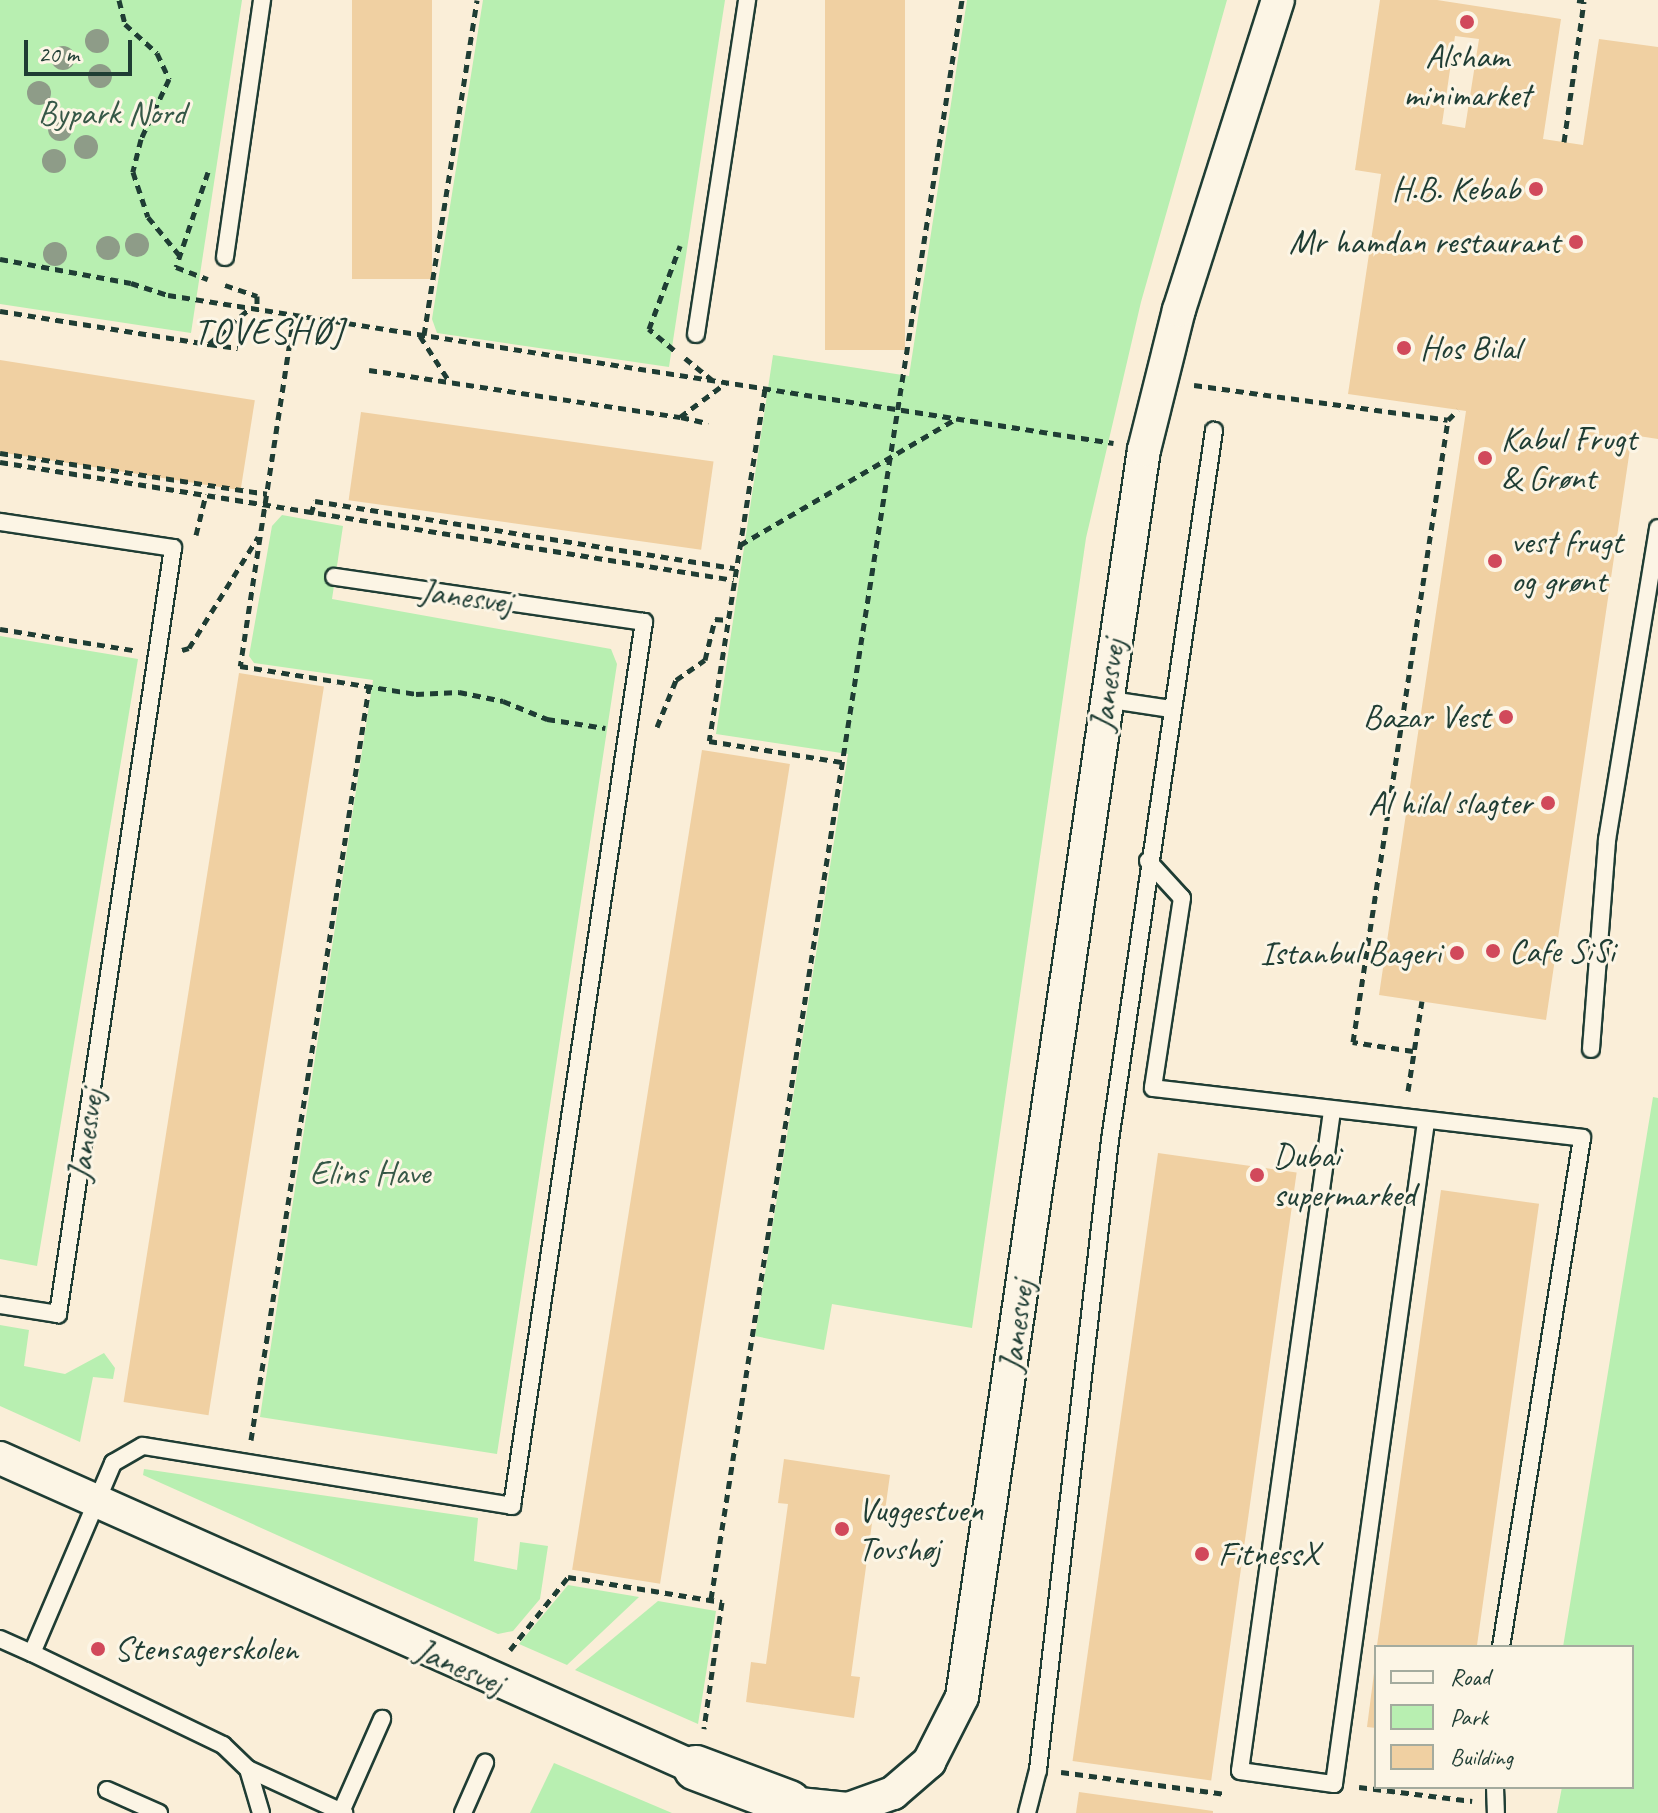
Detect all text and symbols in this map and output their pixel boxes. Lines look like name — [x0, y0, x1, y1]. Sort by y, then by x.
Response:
marker: Alsham minimarket — [1458, 13, 1476, 31]
scale bar — [28, 24, 136, 74]
place label: Alsham minimarket — [1404, 35, 1530, 114]
text: 20 m — [38, 39, 79, 69]
park label: Bypark Nord — [38, 93, 186, 133]
place label: H.B. Kebab — [1392, 169, 1520, 209]
marker: H.B. Kebab — [1527, 180, 1545, 198]
place label: Mr hamdan restaurant — [1287, 222, 1560, 262]
marker: Mr hamdan restaurant — [1567, 233, 1585, 251]
district label: TOVESHØJ — [193, 310, 345, 354]
place label: Hos Bilal — [1420, 328, 1520, 368]
marker: Hos Bilal — [1395, 339, 1413, 357]
place label: Kabul Frugt & Grønt — [1501, 418, 1636, 498]
marker: Kabul Frugt & Grønt — [1476, 449, 1494, 467]
place label: vest frugt og grønt — [1511, 521, 1622, 600]
marker: vest frugt og grønt — [1486, 552, 1504, 570]
street label: Janesvej — [418, 569, 514, 623]
street label: Janesvej — [1080, 637, 1134, 733]
place label: Bazar Vest — [1363, 697, 1490, 737]
marker: Bazar Vest — [1497, 708, 1515, 726]
place label: Al hilal slagter — [1367, 783, 1532, 823]
marker: Al hilal slagter — [1539, 794, 1557, 812]
place label: Cafe SiSi — [1509, 931, 1616, 971]
place label: Istanbul Bageri — [1259, 933, 1441, 973]
marker: Cafe SiSi — [1484, 942, 1502, 960]
marker: Istanbul Bageri — [1448, 944, 1466, 962]
street label: Janesvej — [58, 1086, 112, 1184]
place label: Dubai supermarked — [1273, 1135, 1415, 1214]
park label: Elins Have — [310, 1153, 430, 1193]
marker: Dubai supermarked — [1248, 1166, 1266, 1184]
street label: Janesvej — [989, 1278, 1043, 1374]
place label: Vuggestuen Tovshøj — [858, 1489, 983, 1568]
marker: Vuggestuen Tovshøj — [833, 1520, 851, 1538]
place label: FitnessX — [1218, 1534, 1319, 1574]
marker: FitnessX — [1193, 1545, 1211, 1563]
place label: Stensagerskolen — [114, 1629, 298, 1669]
street label: Janesvej — [410, 1629, 510, 1703]
marker: Stensagerskolen — [89, 1640, 107, 1658]
legend — [1374, 1645, 1634, 1789]
text: Road — [1450, 1662, 1490, 1692]
text: Park — [1450, 1702, 1488, 1732]
text: Building — [1450, 1742, 1513, 1772]

